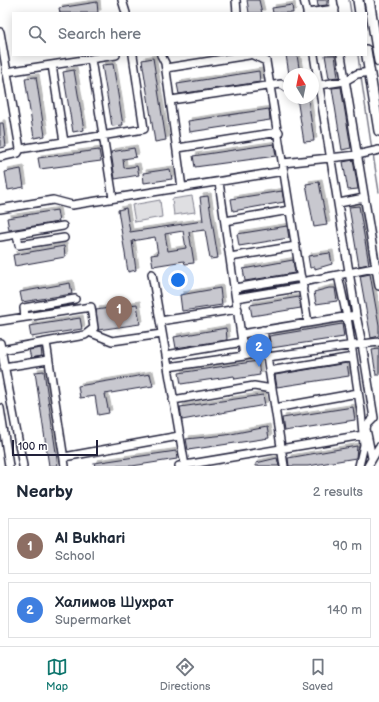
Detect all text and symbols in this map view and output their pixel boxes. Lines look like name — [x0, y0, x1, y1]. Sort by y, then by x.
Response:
search box — [12, 12, 367, 56]
icon: search — [26, 23, 48, 45]
text: Search here — [58, 25, 141, 44]
north arrow — [283, 68, 319, 104]
your location — [168, 270, 188, 290]
pin: 1 — [106, 296, 132, 329]
pin: 2 — [246, 334, 272, 367]
scale bar — [12, 438, 98, 457]
text: 100 m — [18, 440, 47, 453]
text: Nearby — [16, 482, 73, 502]
text: 2 results — [313, 484, 363, 500]
text: Al Bukhari — [55, 529, 125, 548]
text: 1 — [27, 538, 33, 554]
text: 90 m — [333, 538, 362, 554]
text: School — [55, 548, 95, 564]
text: Халимов Шухрат — [55, 593, 174, 612]
text: 2 — [26, 602, 34, 618]
text: 140 m — [327, 602, 362, 618]
text: Supermarket — [55, 612, 131, 628]
tab: Map — [46, 656, 68, 693]
tab: Directions — [160, 656, 210, 693]
tab: Saved — [302, 656, 333, 693]

